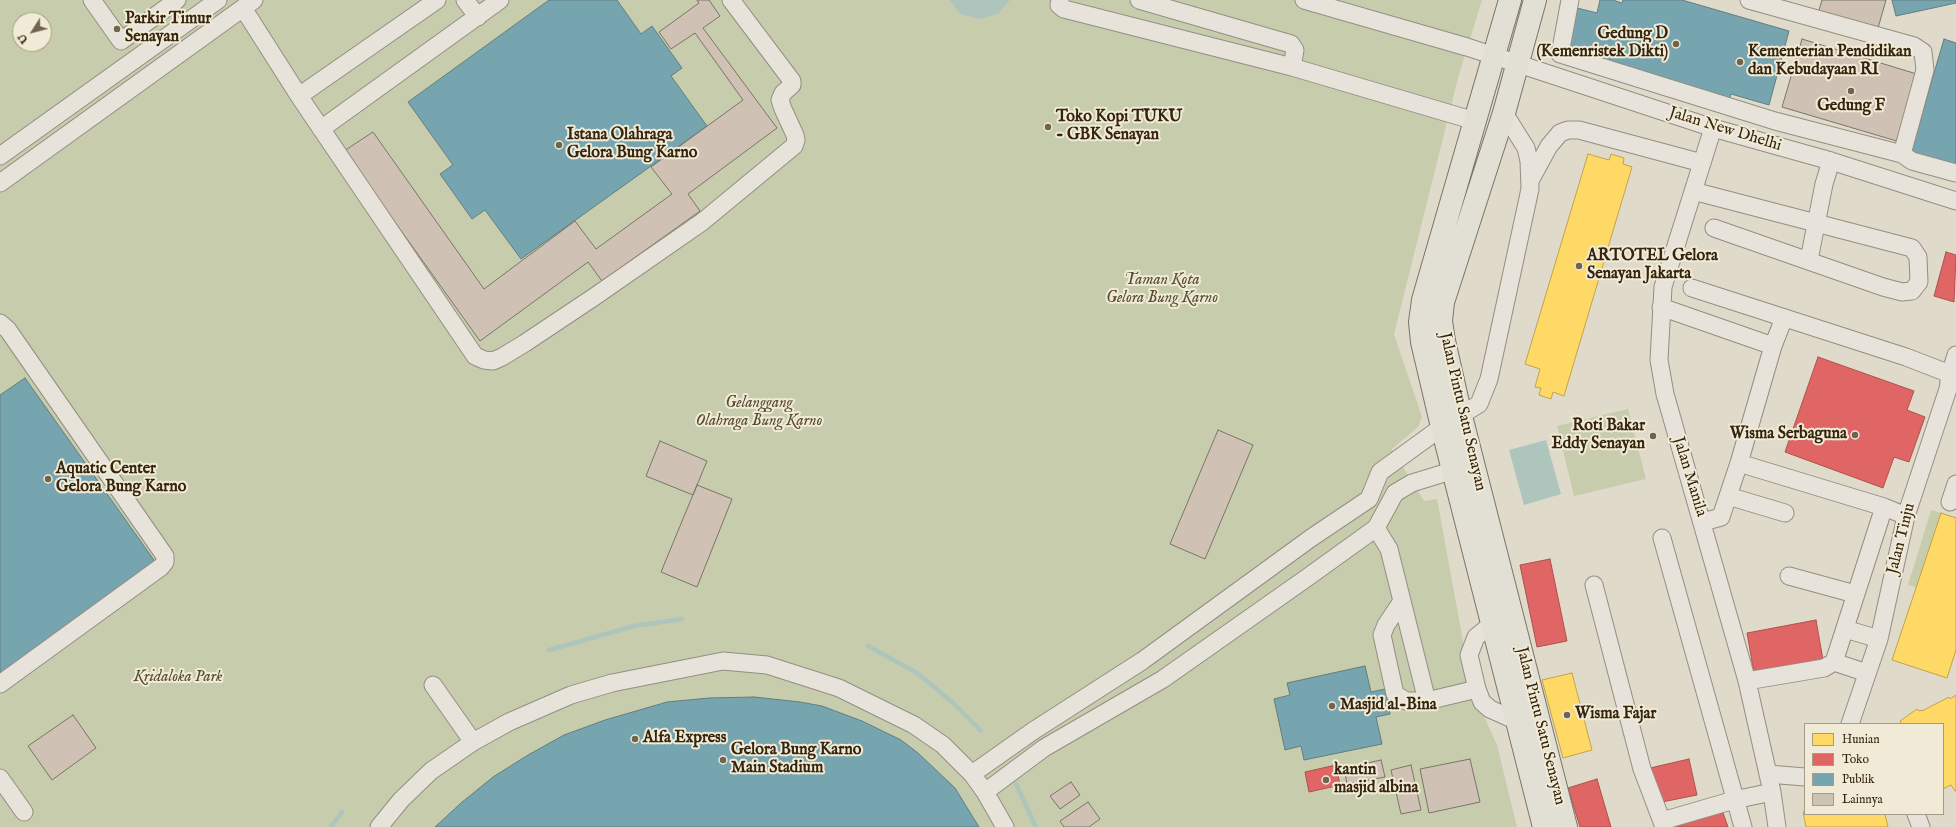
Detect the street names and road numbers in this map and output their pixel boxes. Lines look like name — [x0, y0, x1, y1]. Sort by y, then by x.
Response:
street label: Jalan New Dhelhi — [1666, 104, 1784, 156]
street label: Jalan Pintu Satu Senayan — [1434, 331, 1490, 493]
street label: Jalan Manila — [1668, 435, 1710, 519]
street label: Jalan Tinju — [1884, 501, 1920, 577]
street label: Jalan Pintu Satu Senayan — [1511, 645, 1569, 807]

